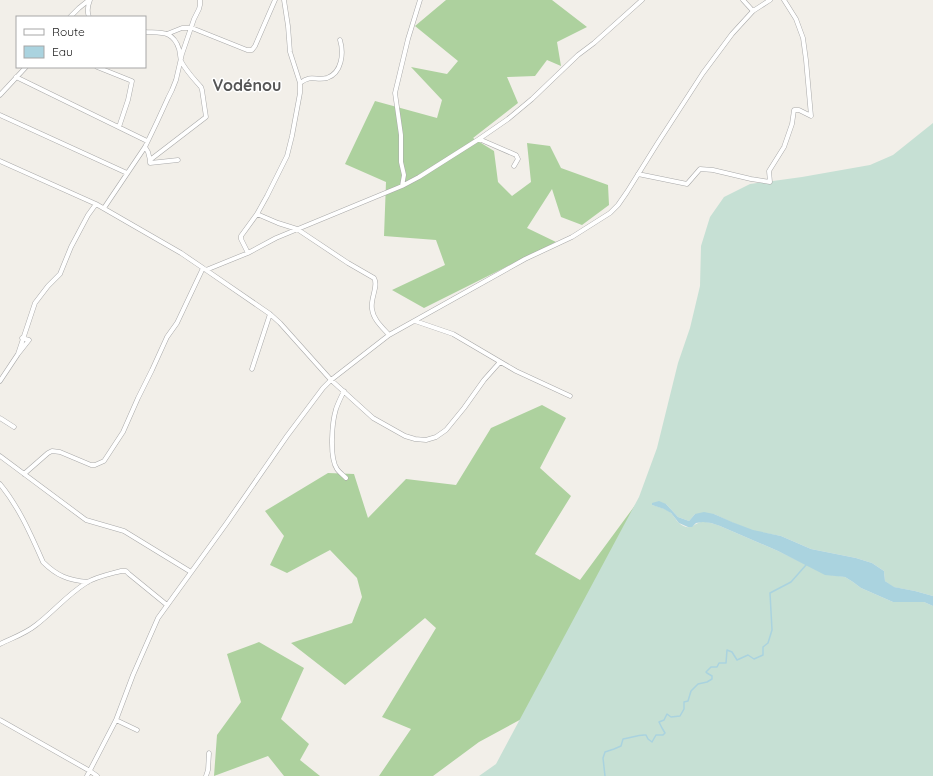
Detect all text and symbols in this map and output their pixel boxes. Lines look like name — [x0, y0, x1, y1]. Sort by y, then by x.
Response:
legend — [16, 16, 146, 68]
text: Route — [52, 24, 85, 39]
text: Eau — [52, 44, 73, 59]
district label: Vodénou — [213, 75, 281, 95]

